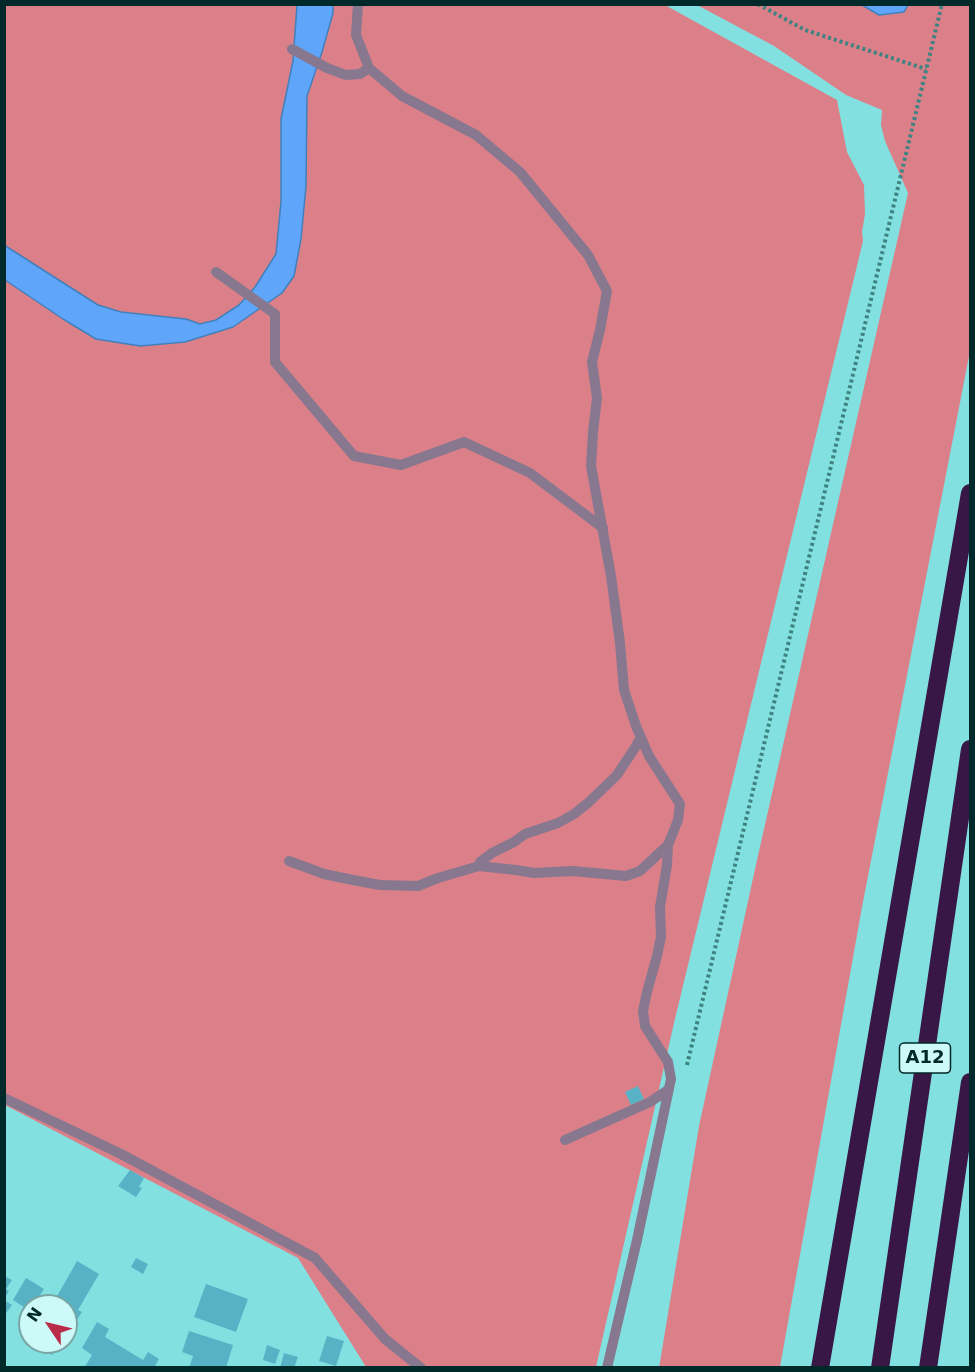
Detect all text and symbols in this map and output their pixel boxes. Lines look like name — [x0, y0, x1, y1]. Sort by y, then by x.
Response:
road number: A12 — [900, 1043, 950, 1073]
north arrow — [18, 1294, 78, 1354]
text: N — [23, 1304, 46, 1325]

